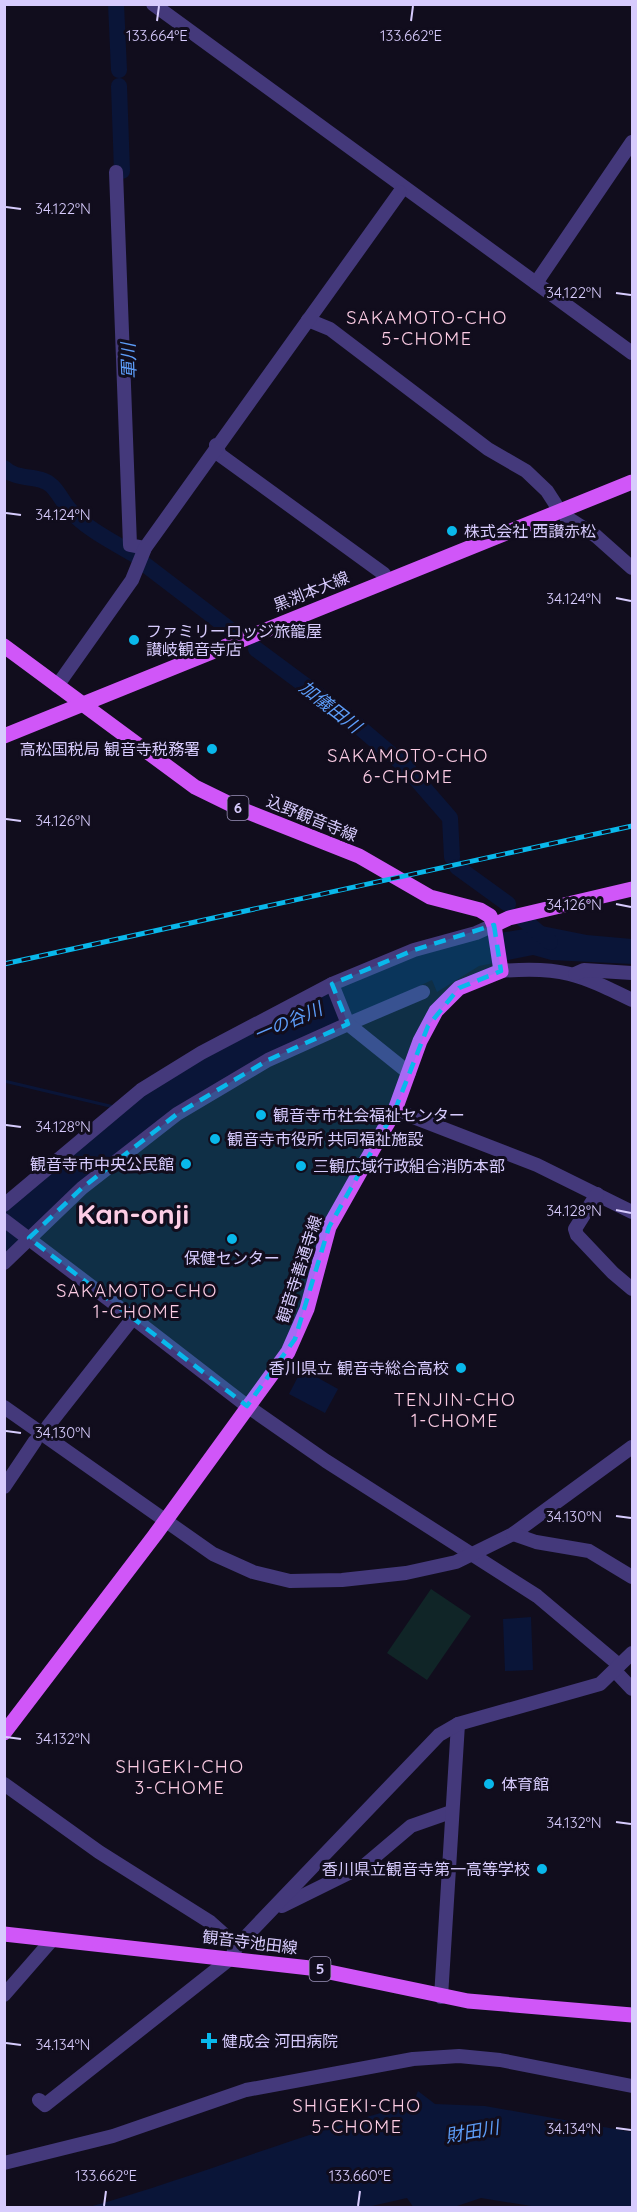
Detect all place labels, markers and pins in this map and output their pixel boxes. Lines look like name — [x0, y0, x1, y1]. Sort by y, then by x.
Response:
place label: 株式会社 西讃赤松 — [464, 521, 596, 541]
marker: 株式会社 西讃赤松 — [445, 524, 459, 538]
place label: ファミリーロッジ旅籠屋 讃岐観音寺店 — [146, 621, 322, 659]
marker: ファミリーロッジ旅籠屋 讃岐観音寺店 — [127, 633, 141, 647]
place label: 高松国税局 観音寺税務署 — [20, 739, 200, 759]
marker: 高松国税局 観音寺税務署 — [205, 742, 219, 756]
place label: 観音寺市社会福祉センター — [273, 1105, 465, 1125]
marker: 観音寺市社会福祉センター — [254, 1108, 268, 1122]
place label: 観音寺市役所 共同福祉施設 — [227, 1129, 423, 1149]
marker: 観音寺市役所 共同福祉施設 — [208, 1132, 222, 1146]
place label: 観音寺市中央公民館 — [30, 1154, 174, 1174]
place label: 三観広域行政組合消防本部 — [313, 1156, 505, 1176]
marker: 観音寺市中央公民館 — [179, 1157, 193, 1171]
marker: 三観広域行政組合消防本部 — [294, 1159, 308, 1173]
marker: 保健センター — [225, 1232, 239, 1246]
place label: 保健センター — [184, 1248, 280, 1268]
place label: 香川県立 観音寺総合高校 — [269, 1358, 449, 1378]
marker: 香川県立 観音寺総合高校 — [454, 1361, 468, 1375]
place label: 体育館 — [501, 1774, 549, 1794]
marker: 体育館 — [482, 1777, 496, 1791]
place label: 香川県立観音寺第一高等学校 — [322, 1859, 530, 1879]
marker: 香川県立観音寺第一高等学校 — [535, 1862, 549, 1876]
place label: 健成会 河田病院 — [222, 2031, 338, 2051]
marker: 健成会 河田病院 — [200, 2032, 218, 2050]

